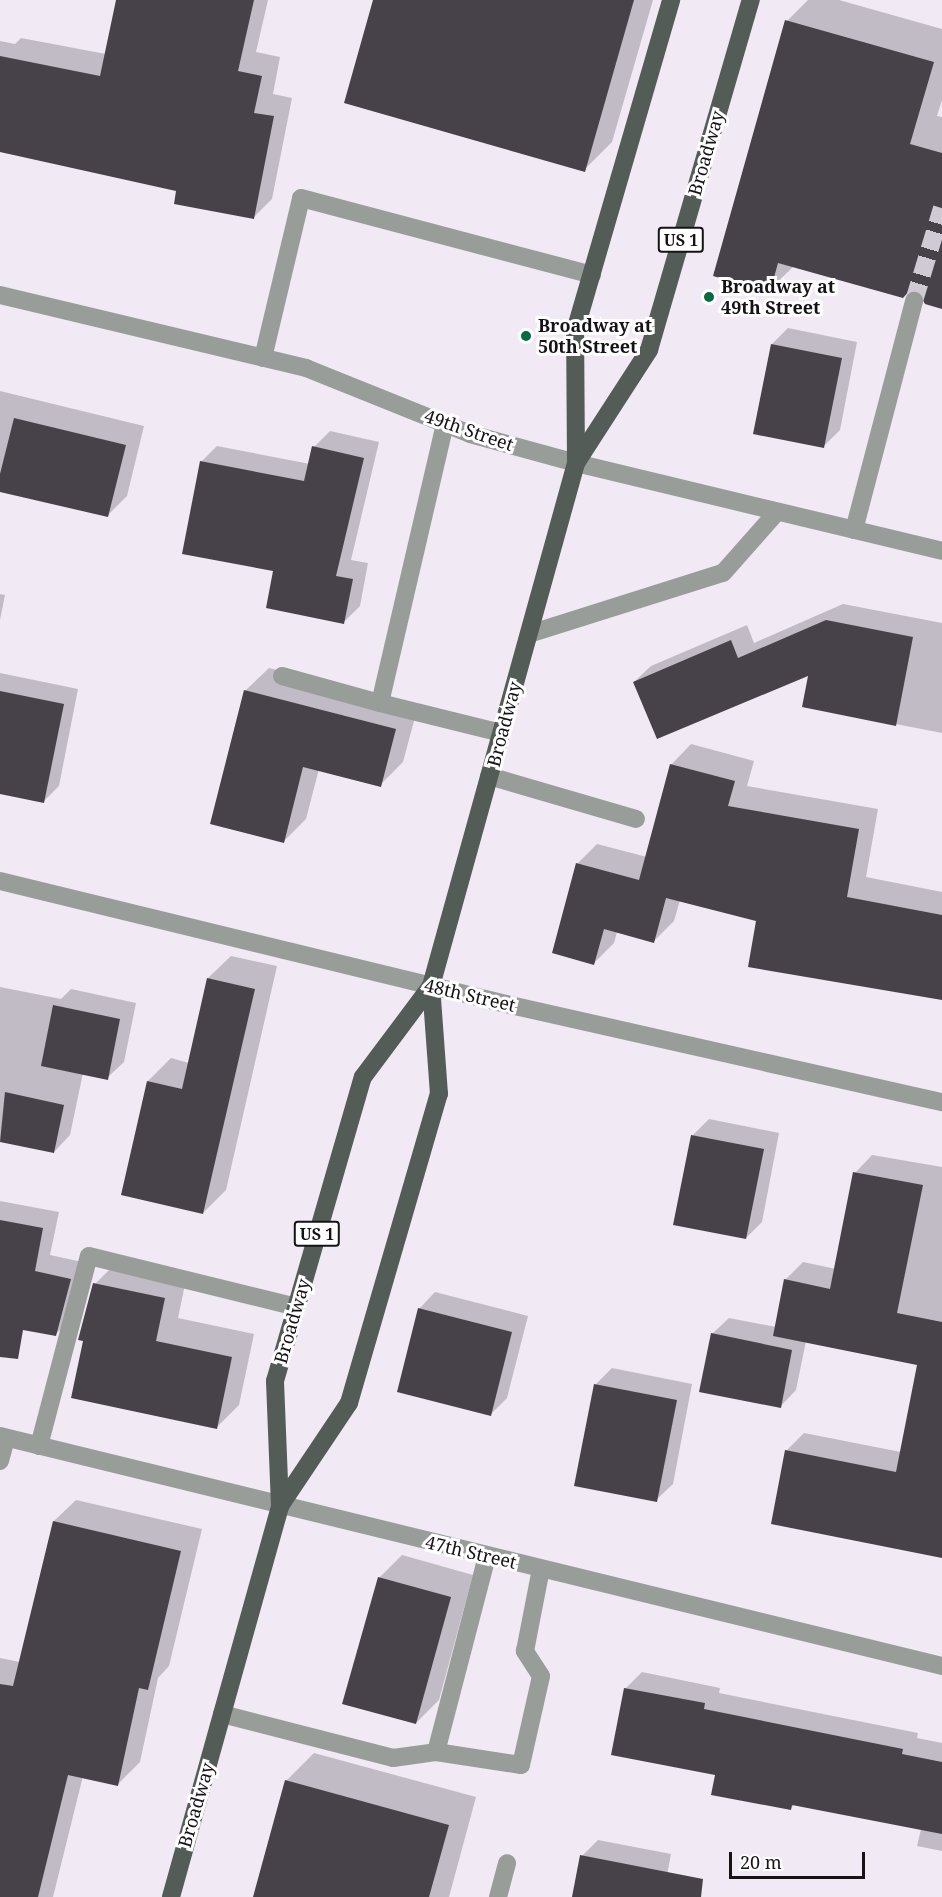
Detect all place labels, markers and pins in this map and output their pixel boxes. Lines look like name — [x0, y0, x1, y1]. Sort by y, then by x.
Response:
place label: Broadway at 49th Street — [721, 276, 835, 318]
marker: Broadway at 49th Street — [702, 290, 716, 304]
place label: Broadway at 50th Street — [538, 315, 652, 358]
marker: Broadway at 50th Street — [519, 329, 533, 343]

